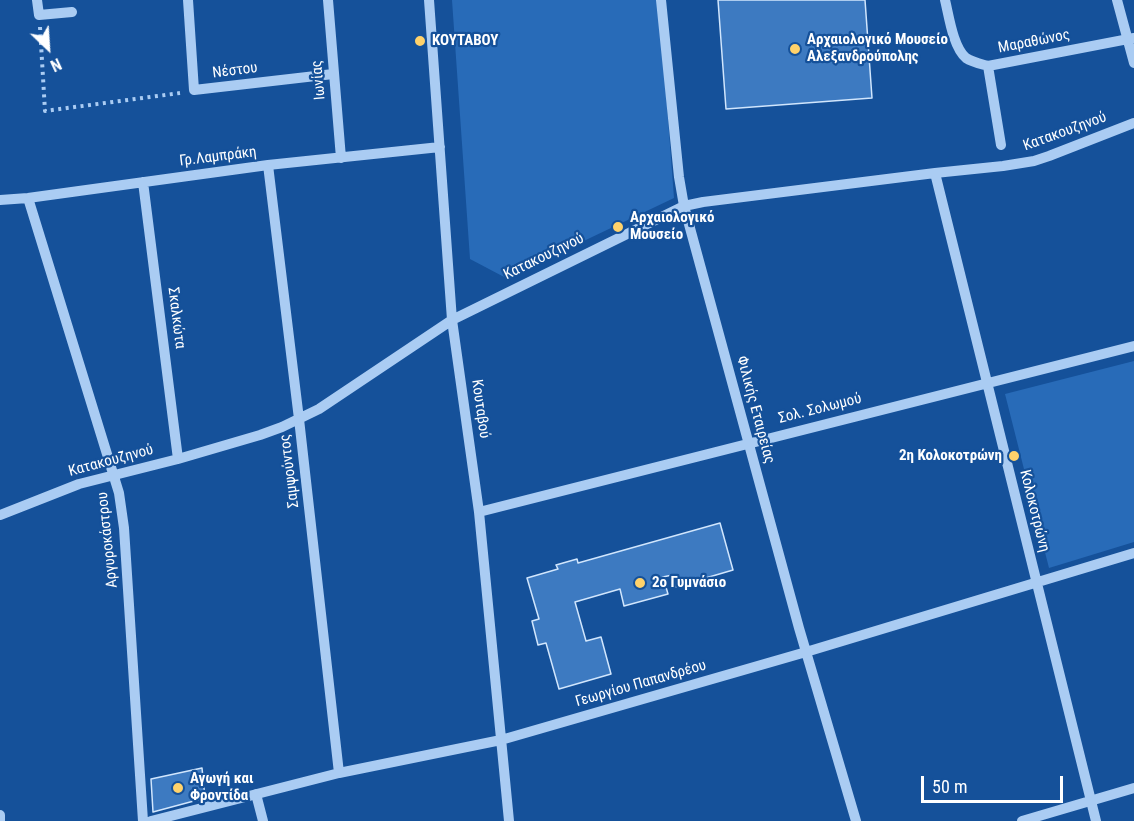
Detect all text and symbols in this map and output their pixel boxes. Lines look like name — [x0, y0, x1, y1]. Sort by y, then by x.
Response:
north arrow — [18, 18, 78, 78]
street label: Μαραθώνος — [997, 26, 1071, 58]
place label: Αρχαιολογικό Μουσείο Αλεξανδρούπολης — [807, 31, 948, 66]
place label: ΚΟΥΤΑΒΟΥ — [432, 32, 498, 50]
marker: ΚΟΥΤΑΒΟΥ — [413, 34, 427, 48]
marker: Αρχαιολογικό Μουσείο Αλεξανδρούπολης — [788, 42, 802, 56]
text: N — [47, 54, 64, 75]
street label: Νέστου — [211, 59, 259, 83]
street label: Ιωνίας — [308, 59, 330, 101]
street label: Κατακουζηνού — [1021, 109, 1109, 155]
street label: Γρ.Λαμπράκη — [178, 143, 258, 171]
place label: Αρχαιολογικό Μουσείο — [630, 209, 714, 244]
marker: Αρχαιολογικό Μουσείο — [611, 220, 625, 234]
street label: Κατακουζηνού — [501, 230, 587, 284]
street label: Σκαλκώτα — [163, 286, 189, 350]
street label: Φιλικής Εταιρείας — [732, 354, 778, 466]
street label: Κουταβού — [467, 378, 493, 440]
street label: Σολ. Σολωμού — [777, 390, 863, 428]
street label: Σαμψούντος — [277, 433, 303, 509]
street label: Κατακουζηνού — [67, 441, 155, 481]
place label: 2η Κολοκοτρώνη — [899, 447, 1002, 465]
marker: 2η Κολοκοτρώνη — [1007, 449, 1021, 463]
street label: Κολοκοτρώνη — [1015, 468, 1053, 554]
street label: Αργυροκάστρου — [94, 491, 122, 589]
place label: 2ο Γυμνάσιο — [652, 574, 726, 592]
marker: 2ο Γυμνάσιο — [633, 576, 647, 590]
street label: Γεωργίου Παπανδρέου — [574, 657, 708, 711]
scale bar — [924, 764, 1066, 802]
place label: Αγωγή και Φροντίδα — [190, 770, 254, 805]
text: 50 m — [932, 776, 967, 797]
marker: Αγωγή και Φροντίδα — [171, 781, 185, 795]

